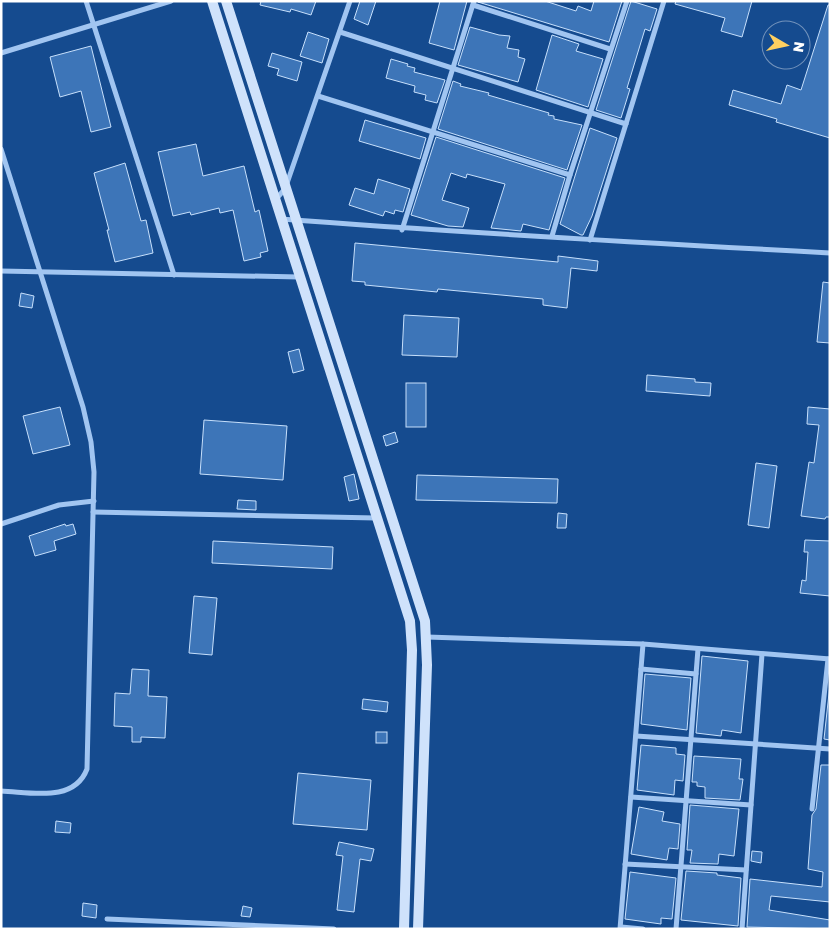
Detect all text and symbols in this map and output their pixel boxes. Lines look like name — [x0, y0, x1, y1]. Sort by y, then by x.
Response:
north arrow — [761, 20, 811, 70]
text: N — [790, 41, 809, 54]

